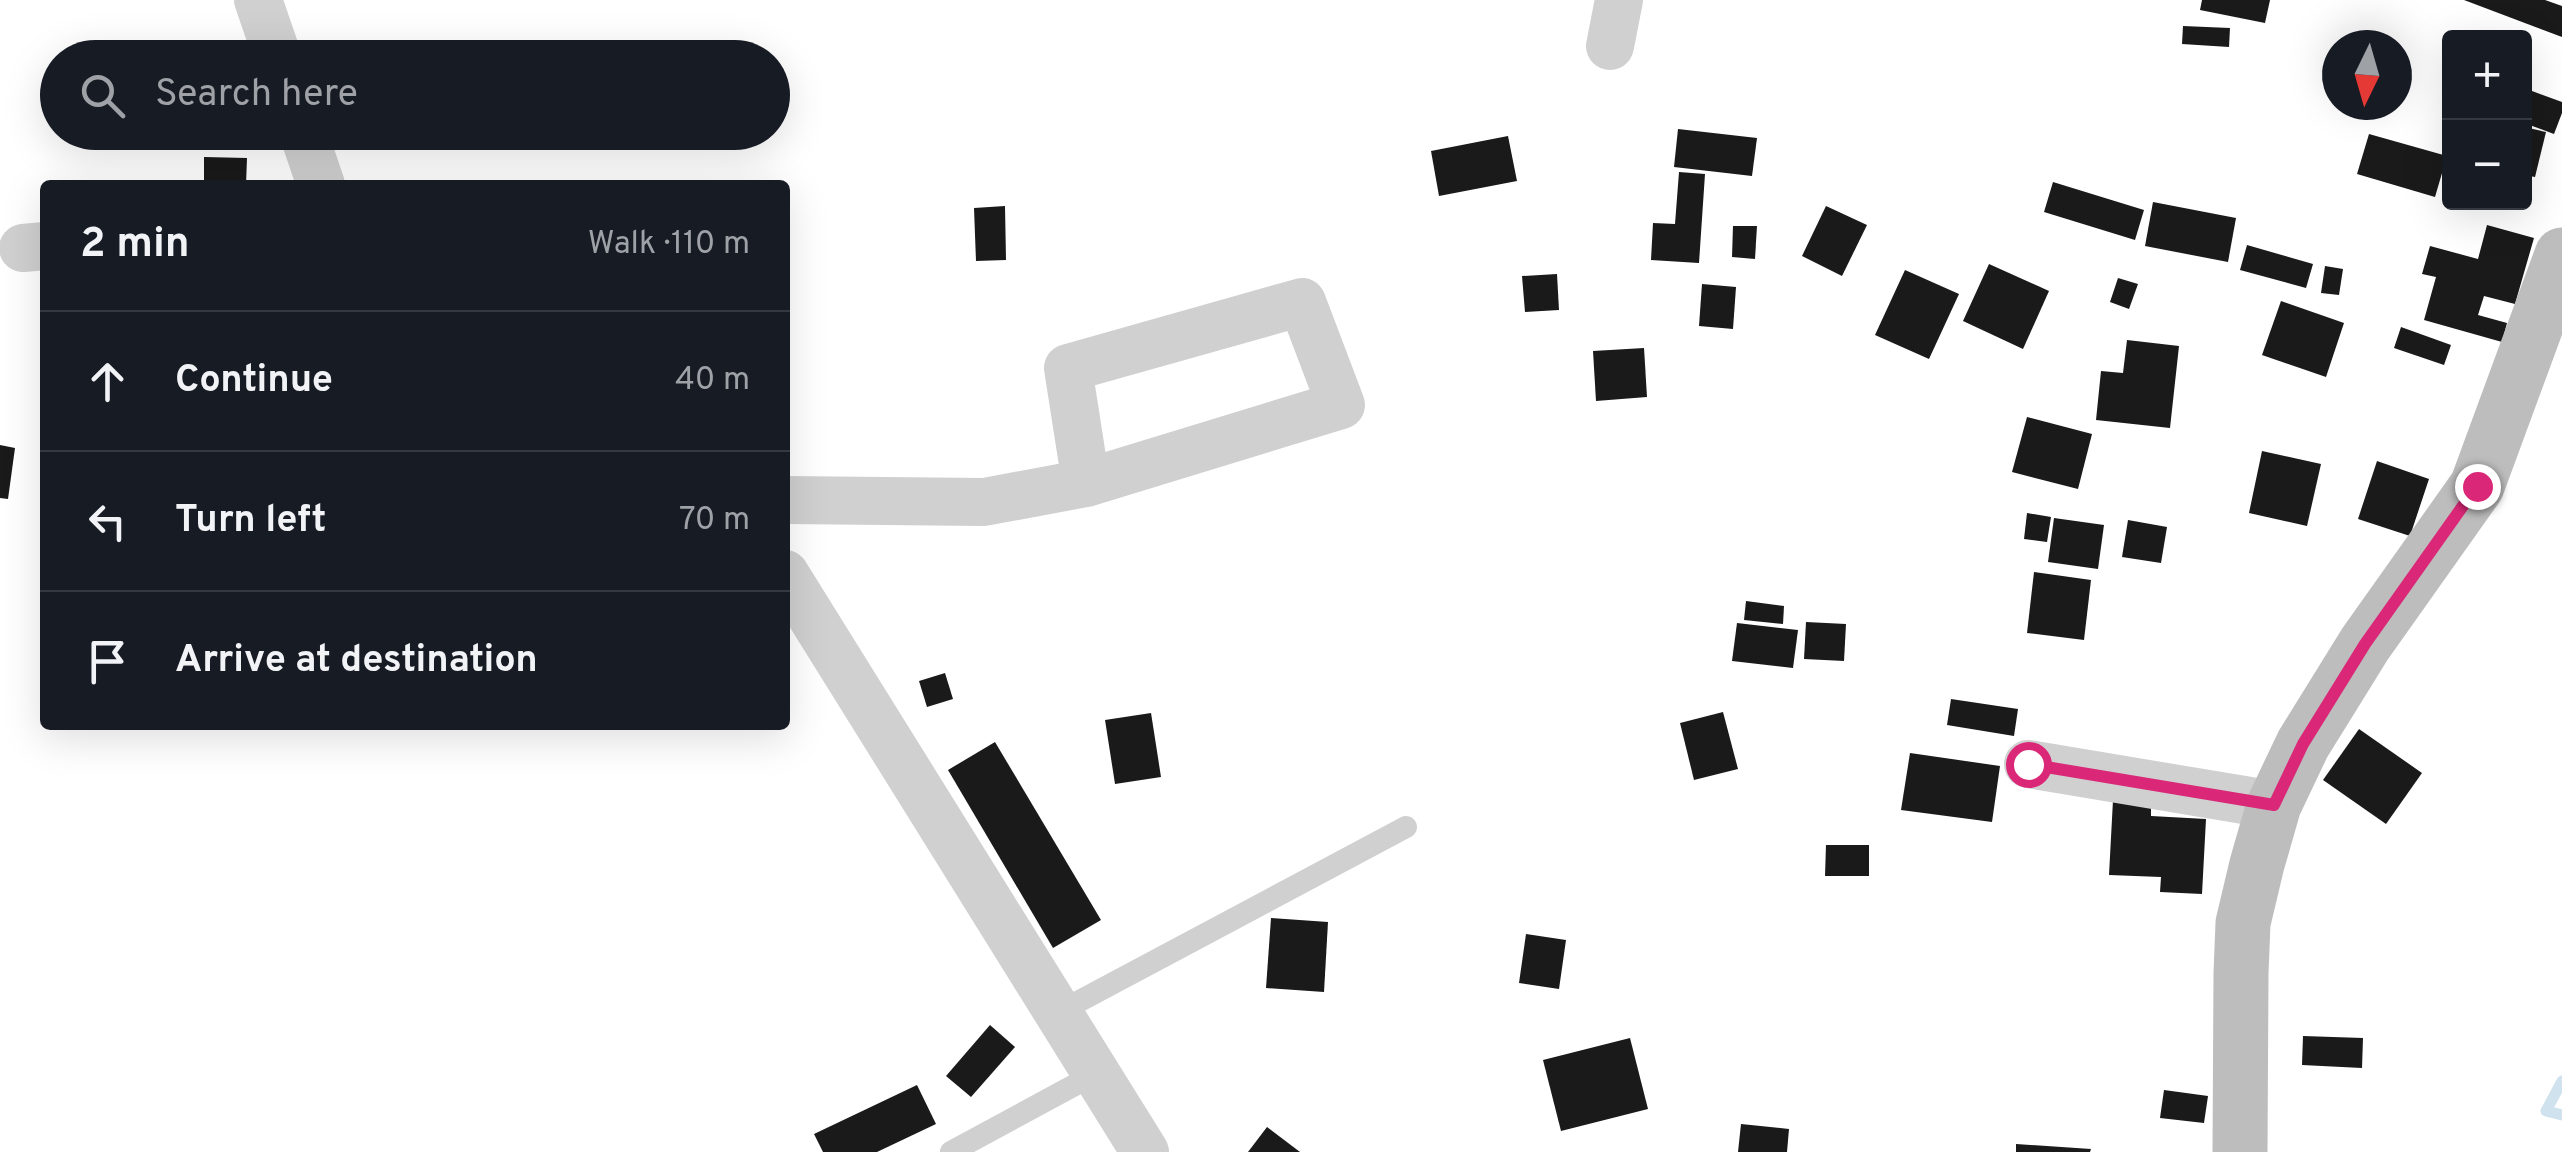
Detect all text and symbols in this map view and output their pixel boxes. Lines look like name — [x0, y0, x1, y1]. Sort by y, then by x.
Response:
north arrow — [2322, 30, 2412, 120]
map controls — [2442, 30, 2532, 210]
button: + — [2442, 30, 2532, 120]
search box — [40, 40, 790, 150]
icon: search — [75, 68, 130, 123]
text: Search here — [155, 71, 358, 120]
button: − — [2442, 120, 2532, 210]
text: 2 min — [80, 219, 190, 272]
text: Walk · 110 m — [588, 225, 750, 265]
icon: ahead — [80, 354, 135, 409]
text: Continue — [175, 357, 333, 406]
text: 40 m — [675, 361, 750, 401]
route end — [2455, 464, 2501, 510]
icon: left — [80, 494, 135, 549]
text: Turn left — [175, 497, 327, 546]
text: 70 m — [679, 501, 750, 541]
icon: arrive — [80, 634, 135, 689]
text: Arrive at destination — [175, 637, 538, 686]
route start — [2006, 742, 2052, 788]

